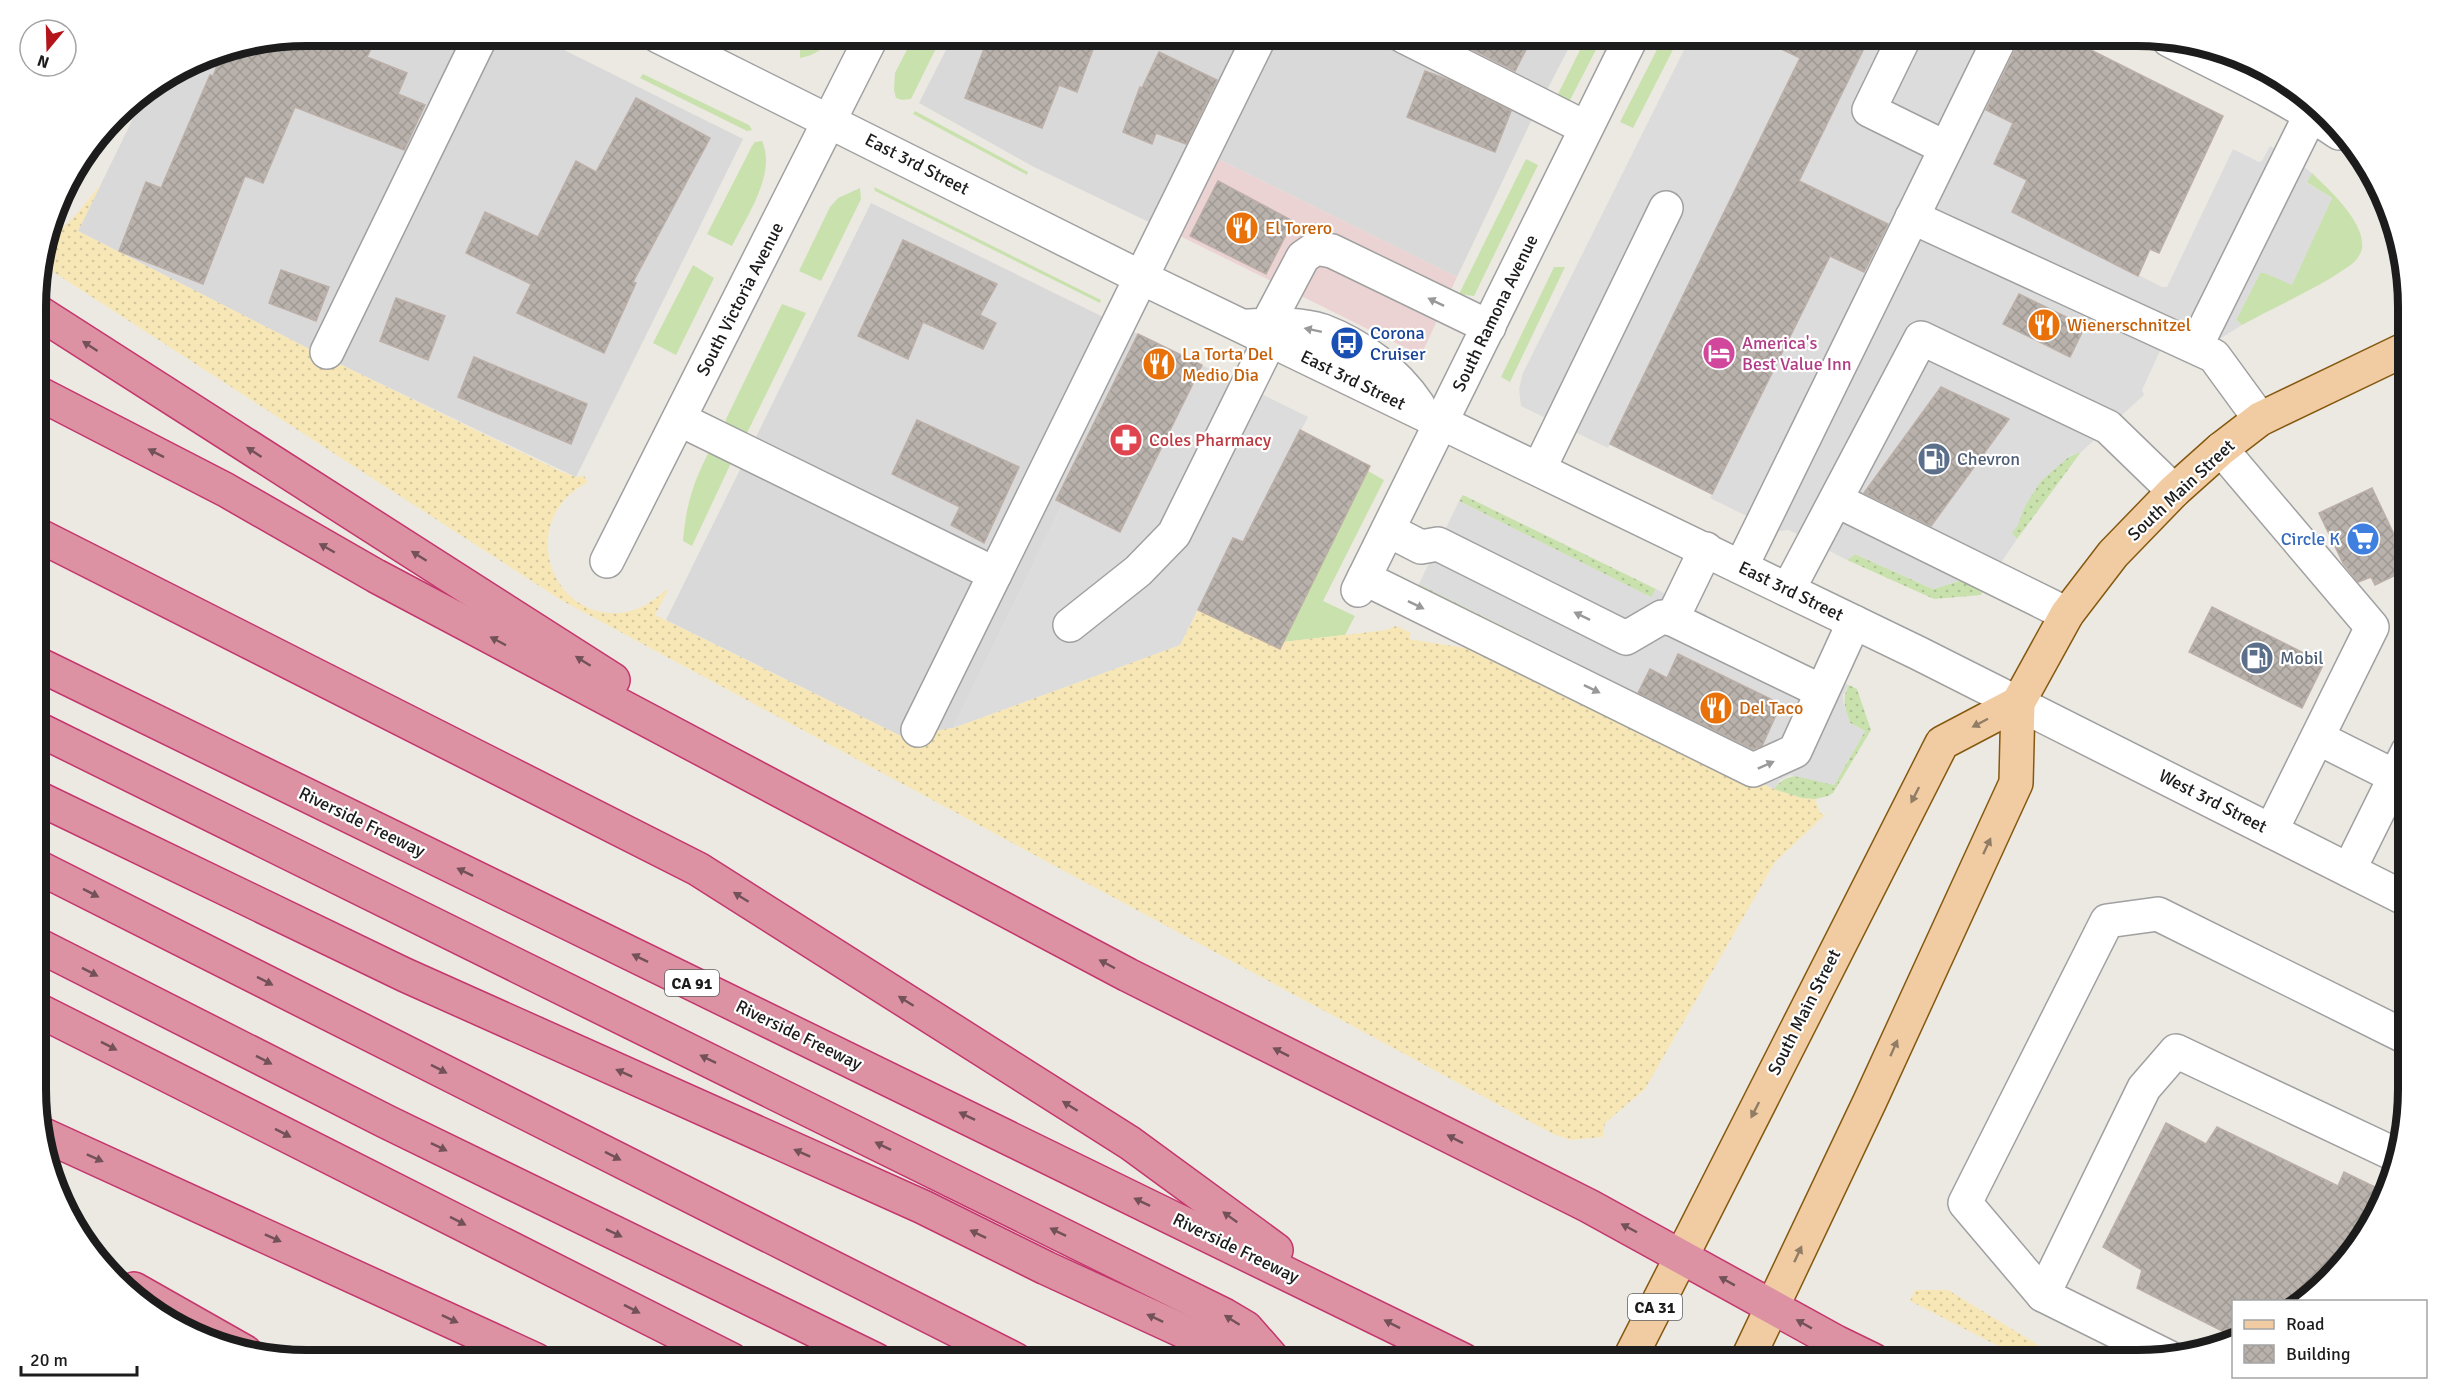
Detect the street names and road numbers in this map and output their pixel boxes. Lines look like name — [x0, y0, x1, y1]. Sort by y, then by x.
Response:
street label: East 3rd Street — [861, 128, 973, 200]
street label: South Victoria Avenue — [692, 218, 788, 380]
street label: South Ramona Avenue — [1447, 231, 1543, 395]
street label: East 3rd Street — [1297, 345, 1409, 415]
street label: South Main Street — [2123, 435, 2239, 545]
street label: East 3rd Street — [1735, 556, 1847, 626]
street label: West 3rd Street — [2155, 764, 2271, 838]
street label: Riverside Freeway — [295, 782, 429, 862]
street label: South Main Street — [1763, 945, 1845, 1079]
road number: CA 91 — [665, 970, 719, 996]
street label: Riverside Freeway — [732, 995, 866, 1075]
street label: Riverside Freeway — [1169, 1208, 1303, 1288]
road number: CA 31 — [1628, 1294, 1682, 1320]

